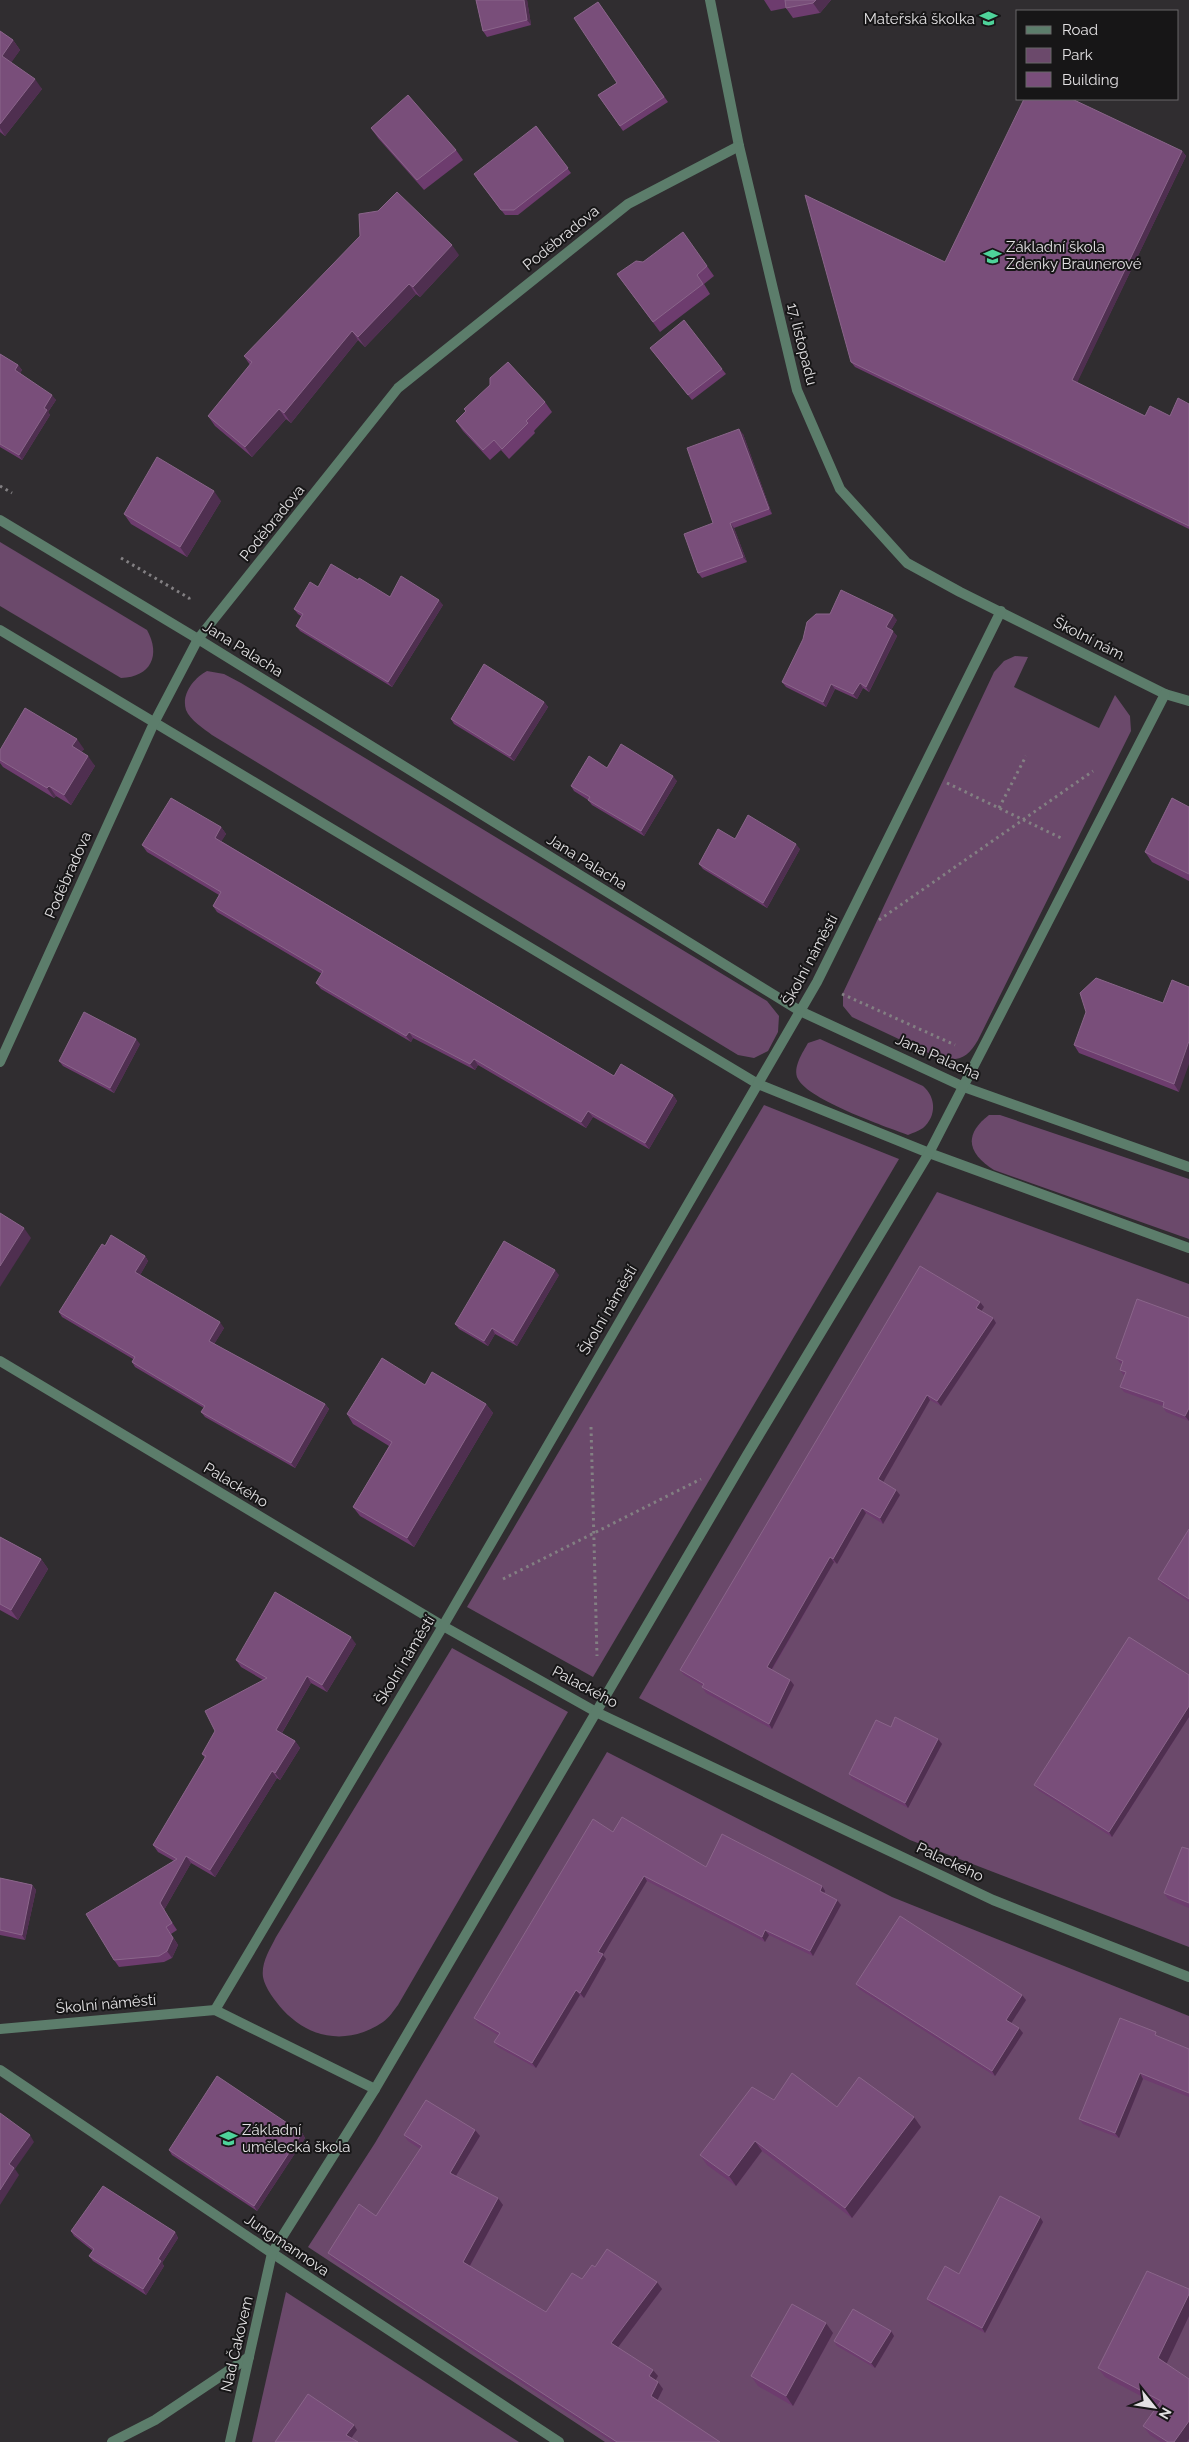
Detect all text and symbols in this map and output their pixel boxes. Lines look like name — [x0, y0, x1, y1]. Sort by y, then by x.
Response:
school or university icon: Mateřská školka — [979, 9, 999, 29]
place label: Mateřská školka — [864, 10, 975, 28]
legend — [1016, 10, 1179, 100]
text: Road — [1062, 21, 1098, 39]
text: Park — [1062, 46, 1093, 64]
text: Building — [1062, 71, 1119, 89]
street label: Poděbradova — [519, 202, 603, 274]
place label: Základní škola Zdenky Braunerové — [1006, 238, 1142, 273]
school or university icon: Základní škola Zdenky Braunerové — [982, 246, 1002, 266]
street label: 17. listopadu — [783, 301, 821, 387]
street label: Poděbradova — [236, 481, 308, 565]
street label: Školní nám. — [1051, 612, 1130, 665]
street label: Jana Palacha — [200, 617, 286, 681]
street label: Poděbradova — [41, 829, 95, 921]
street label: Jana Palacha — [544, 830, 630, 894]
street label: Školní náměstí — [778, 910, 842, 1009]
street label: Jana Palacha — [893, 1030, 983, 1084]
street label: Školní náměstí — [574, 1261, 641, 1358]
street label: Palackého — [201, 1459, 272, 1511]
street label: Školní náměstí — [371, 1611, 439, 1708]
street label: Palackého — [549, 1662, 621, 1712]
street label: Palackého — [914, 1839, 986, 1885]
street label: Školní náměstí — [55, 1990, 158, 2017]
place label: Základní umělecká škola — [242, 2121, 351, 2156]
school or university icon: Základní umělecká škola — [218, 2129, 238, 2149]
street label: Jungmannova — [241, 2210, 333, 2280]
street label: Nad Čakovem — [216, 2294, 257, 2394]
north arrow — [1129, 2382, 1179, 2432]
text: N — [1156, 2405, 1175, 2422]

